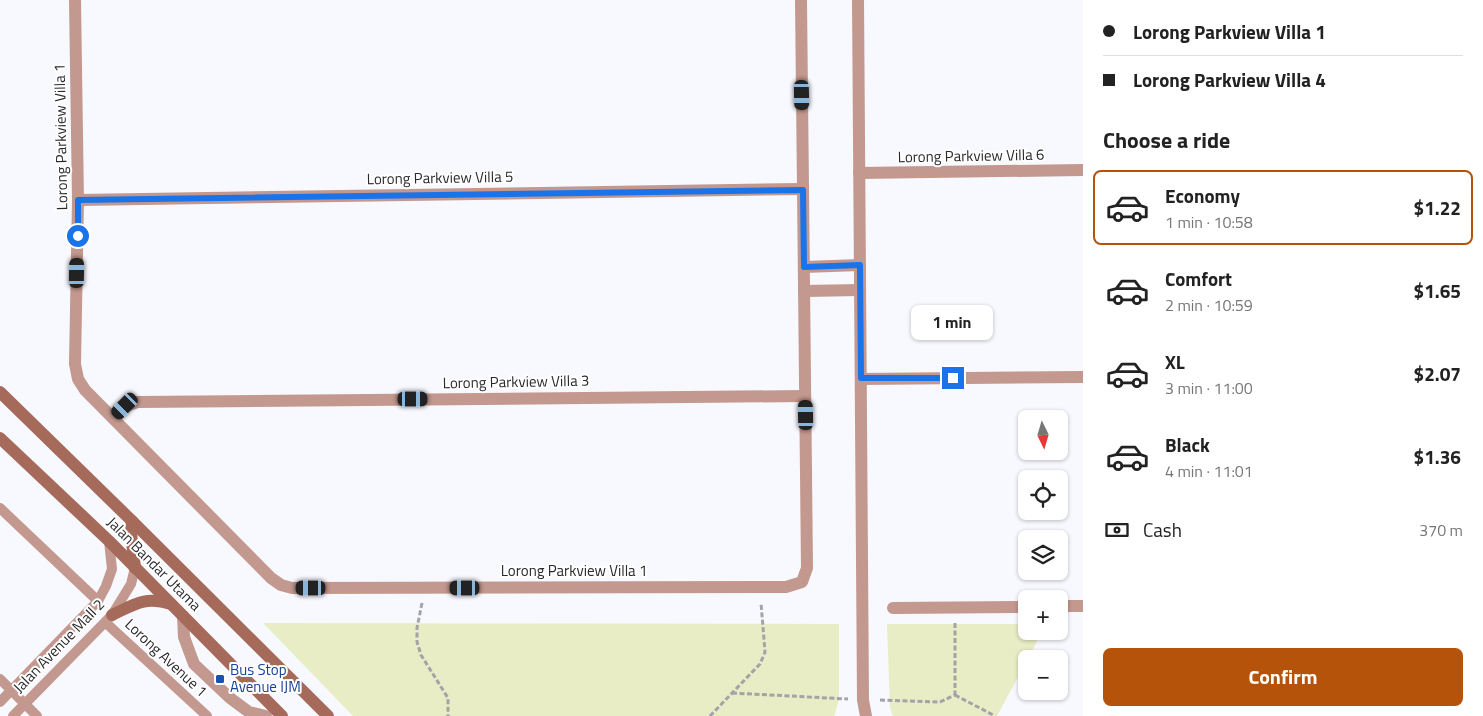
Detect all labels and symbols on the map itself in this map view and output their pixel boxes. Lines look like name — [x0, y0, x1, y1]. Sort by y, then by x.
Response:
street label: Lorong Parkview Villa 1 — [48, 63, 73, 211]
car — [794, 80, 809, 110]
street label: Lorong Parkview Villa 6 — [897, 143, 1045, 168]
street label: Lorong Parkview Villa 5 — [366, 165, 514, 190]
route start — [67, 225, 89, 247]
car — [69, 258, 84, 288]
callout: 1 min — [912, 306, 994, 340]
route end — [942, 367, 964, 389]
street label: Lorong Parkview Villa 3 — [442, 369, 590, 394]
car — [109, 390, 140, 422]
car — [398, 392, 428, 407]
car — [798, 400, 813, 430]
north arrow — [1018, 410, 1068, 460]
street label: Jalan Bandar Utama — [102, 511, 207, 616]
street label: Lorong Parkview Villa 1 — [501, 559, 647, 582]
car — [296, 581, 326, 596]
car — [450, 581, 480, 596]
street label: Jalan Avenue Mall 2 — [8, 593, 110, 698]
street label: Lorong Avenue 1 — [120, 613, 213, 702]
place label: Bus Stop Avenue IJM — [230, 658, 301, 698]
marker: Bus Stop Avenue IJM — [214, 673, 226, 685]

